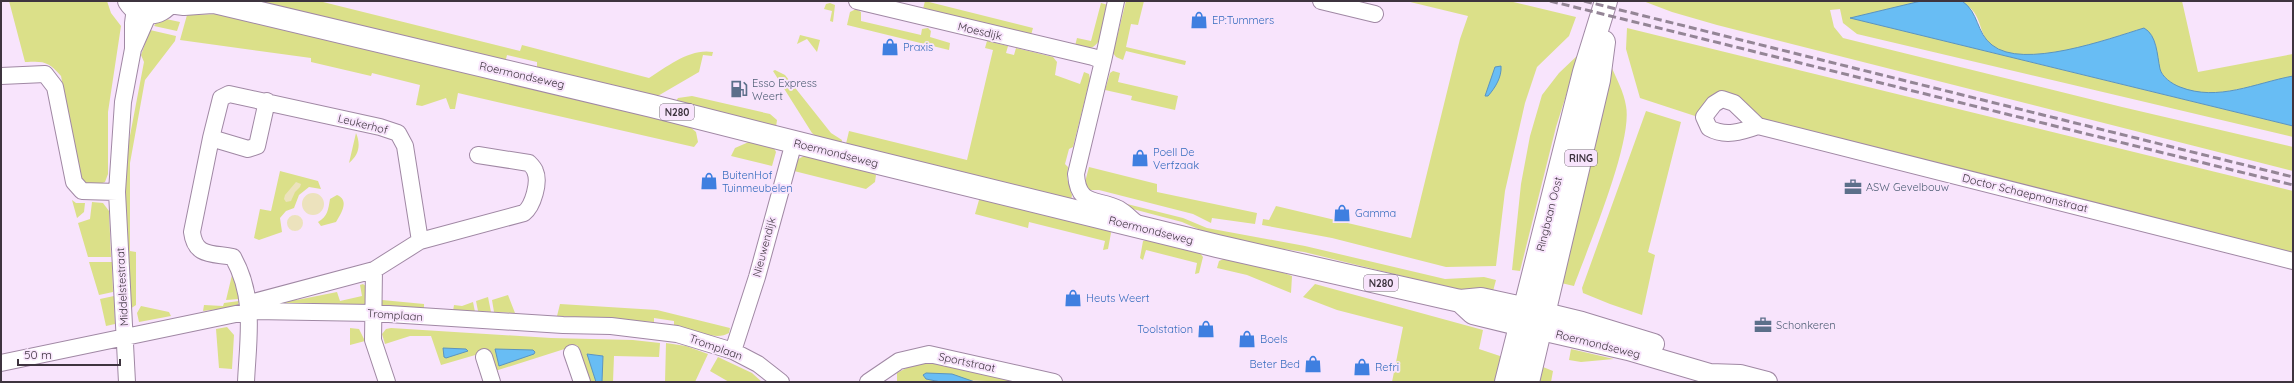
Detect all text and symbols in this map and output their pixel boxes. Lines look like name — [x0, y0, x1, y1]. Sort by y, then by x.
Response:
shop icon: EP:Tummers — [1189, 10, 1209, 30]
place label: EP:Tummers — [1212, 13, 1274, 27]
street label: Moesdijk — [957, 19, 1004, 43]
shop icon: Praxis — [880, 37, 900, 57]
place label: Praxis — [903, 40, 933, 54]
street label: Roermondseweg — [478, 58, 566, 92]
place label: Esso Express Weert — [752, 76, 817, 103]
fuel station icon: Esso Express Weert — [729, 79, 749, 99]
road number: N280 — [660, 104, 694, 120]
street label: Leukerhof — [336, 111, 390, 137]
street label: Roermondseweg — [792, 136, 880, 170]
place label: Poell De Verfzaak — [1153, 145, 1199, 172]
shop icon: Poell De Verfzaak — [1130, 148, 1150, 168]
road number: RING — [1565, 150, 1597, 166]
place label: BuitenHof Tuinmeubelen — [722, 168, 793, 195]
shop icon: BuitenHof Tuinmeubelen — [699, 171, 719, 191]
street label: Doctor Schaepmanstraat — [1961, 171, 2089, 215]
street label: Ringbaan Oost — [1533, 175, 1565, 253]
office icon: ASW Gevelbouw — [1843, 177, 1863, 197]
place label: ASW Gevelbouw — [1866, 180, 1949, 194]
shop icon: Gamma — [1332, 203, 1352, 223]
place label: Gamma — [1355, 206, 1396, 220]
street label: Roermondseweg — [1107, 213, 1195, 247]
street label: Nieuwendijk — [749, 215, 779, 279]
street label: Middelstestraat — [113, 247, 131, 327]
road number: N280 — [1364, 275, 1398, 291]
shop icon: Heuts Weert — [1063, 288, 1083, 308]
place label: Heuts Weert — [1086, 291, 1150, 305]
street label: Tromplaan — [367, 306, 423, 324]
office icon: Schonkeren — [1753, 315, 1773, 335]
place label: Schonkeren — [1776, 318, 1836, 332]
shop icon: Toolstation — [1196, 319, 1216, 339]
place label: Toolstation — [1137, 322, 1193, 336]
street label: Roermondseweg — [1554, 327, 1642, 361]
shop icon: Boels — [1237, 329, 1257, 349]
street label: Tromplaan — [687, 331, 745, 363]
place label: Boels — [1260, 332, 1288, 346]
scale bar — [18, 341, 120, 367]
text: 50 m — [24, 347, 52, 362]
street label: Sportstraat — [937, 349, 997, 375]
shop icon: Beter Bed — [1303, 354, 1323, 374]
place label: Beter Bed — [1249, 357, 1300, 371]
shop icon: Refri — [1352, 357, 1372, 377]
place label: Refri — [1375, 360, 1399, 374]

